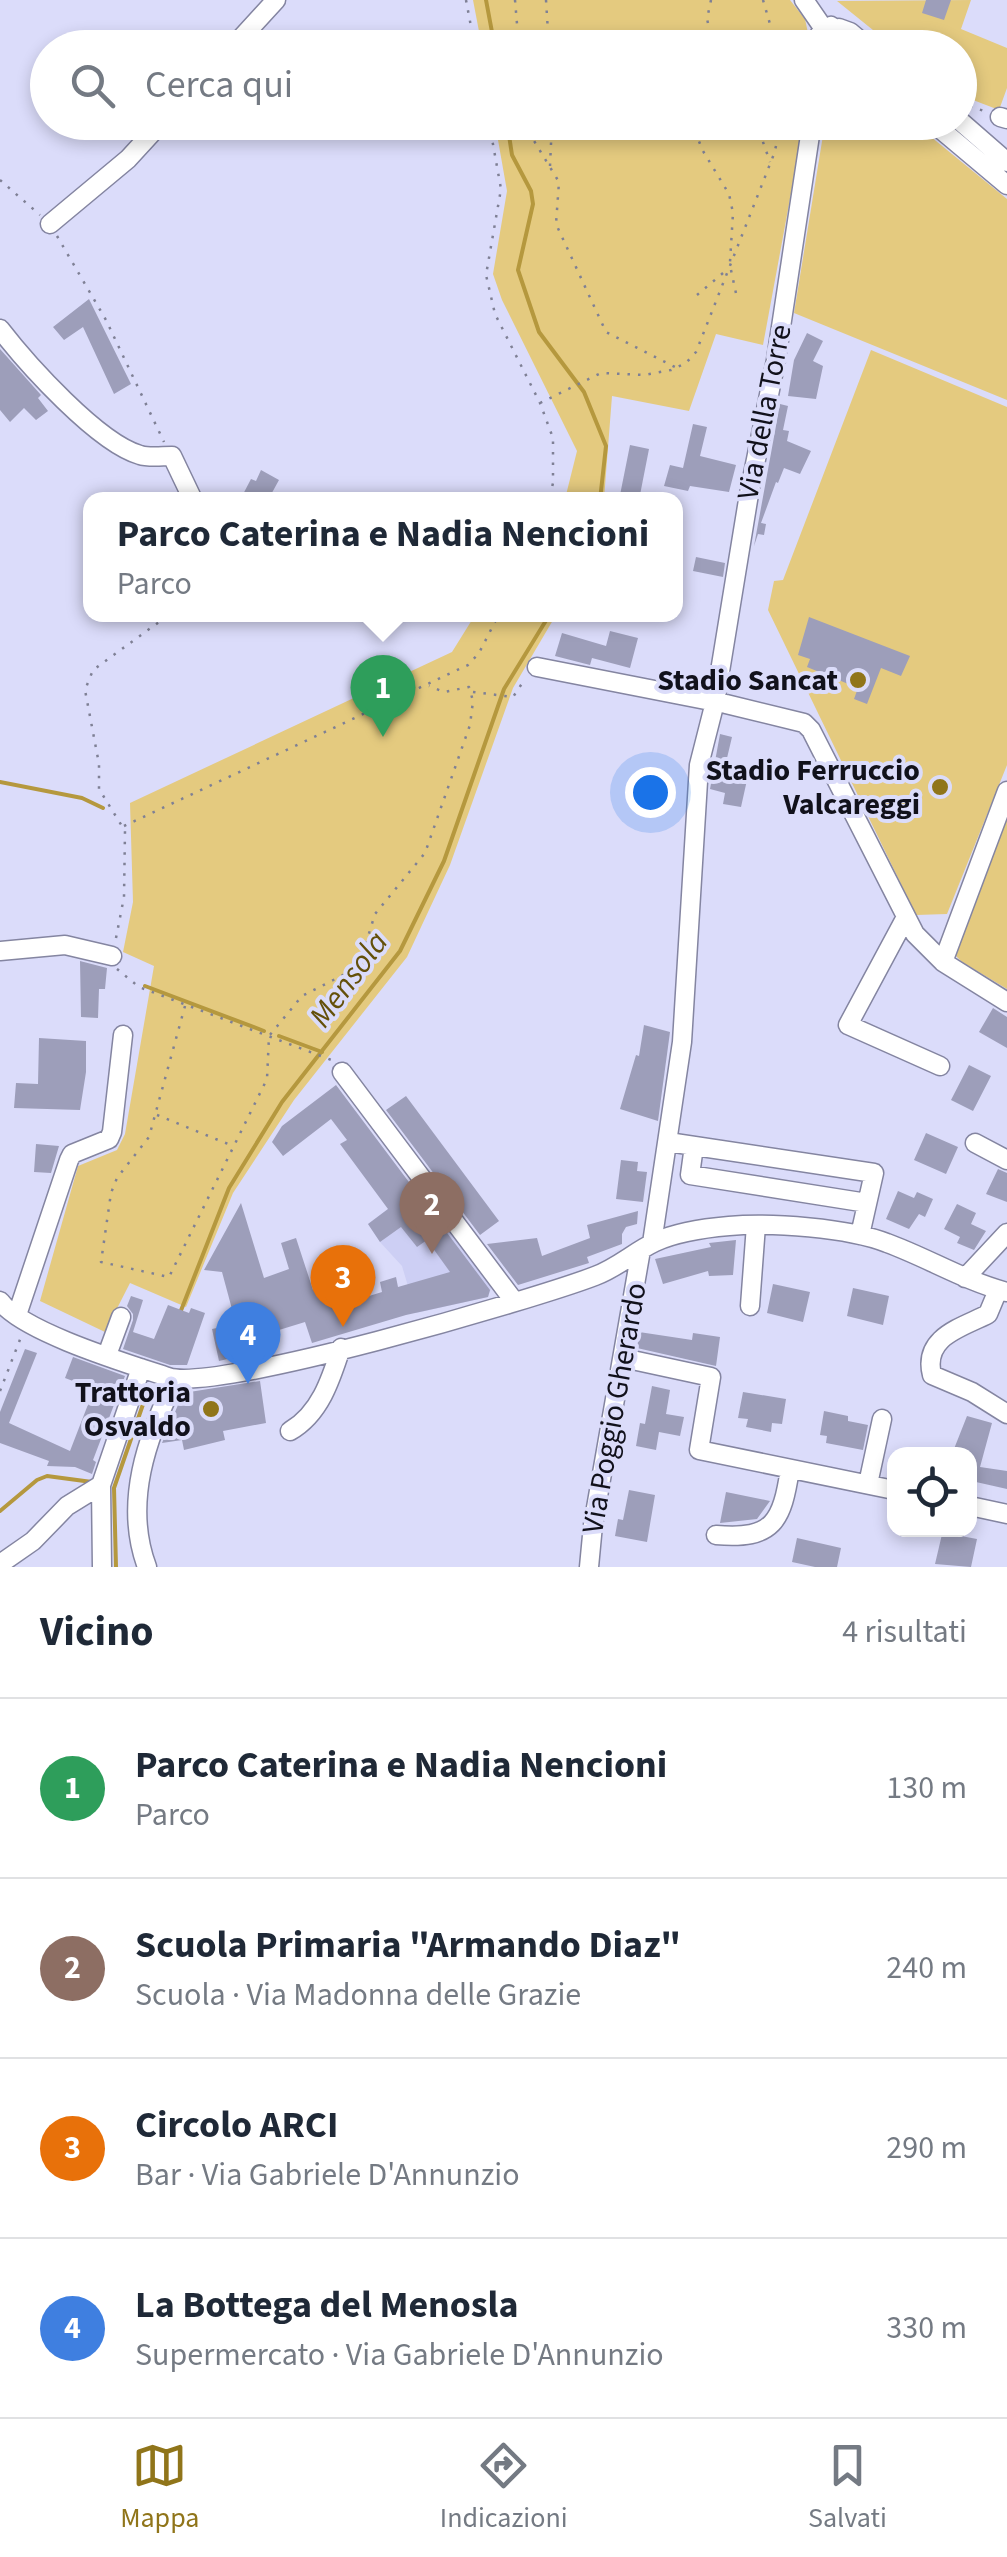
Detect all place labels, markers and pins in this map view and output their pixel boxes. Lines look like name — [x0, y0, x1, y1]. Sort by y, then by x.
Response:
pin: 1 — [350, 654, 416, 737]
place label: Stadio Sancat — [657, 659, 838, 702]
marker: Stadio Sancat — [847, 669, 869, 691]
place label: Stadio Ferruccio Valcareggi — [706, 749, 920, 826]
marker: Stadio Ferruccio Valcareggi — [929, 776, 951, 798]
pin: 2 — [400, 1172, 464, 1254]
pin: 3 — [310, 1244, 376, 1327]
pin: 4 — [216, 1302, 280, 1384]
place label: Trattoria Osvaldo — [75, 1371, 191, 1448]
marker: Trattoria Osvaldo — [200, 1398, 222, 1420]

